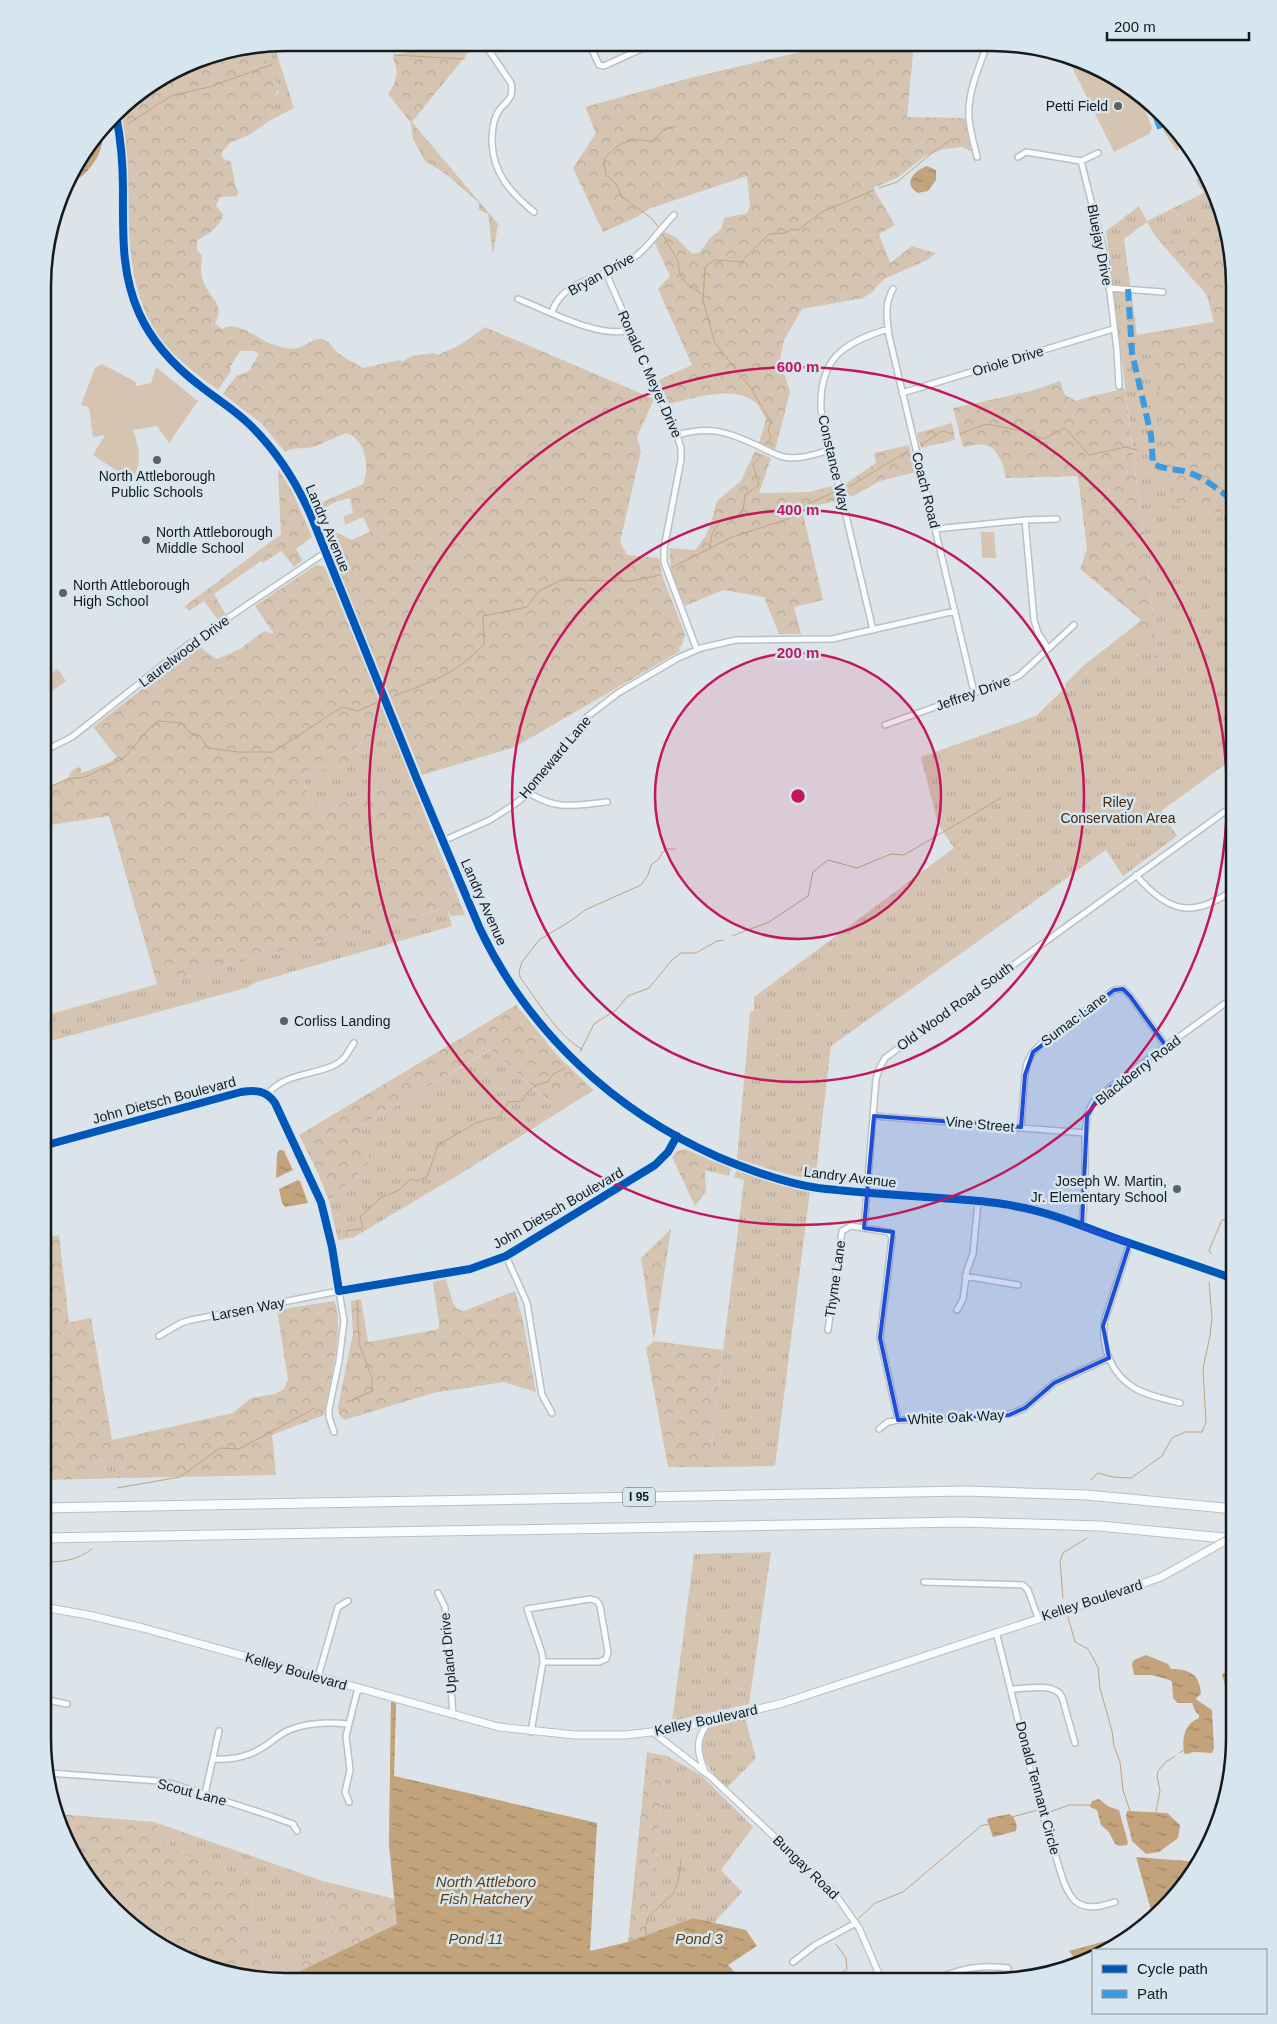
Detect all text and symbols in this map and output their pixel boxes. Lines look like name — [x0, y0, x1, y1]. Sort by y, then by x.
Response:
scale bar — [1107, 10, 1250, 42]
text: 200 m — [1114, 18, 1156, 35]
place label: Petti Field — [1046, 98, 1108, 114]
marker: Petti Field — [1112, 100, 1124, 112]
street label: Bluejay Drive — [1084, 203, 1116, 287]
street label: Bryan Drive — [565, 249, 637, 299]
street label: Ronald C Meyer Drive — [615, 308, 685, 440]
street label: Oriole Drive — [970, 342, 1046, 379]
text: 600 m — [777, 358, 819, 375]
street label: Constance Way — [815, 413, 853, 513]
street label: Coach Road — [909, 450, 943, 530]
marker: North Attleborough Public Schools — [151, 454, 163, 466]
place label: North Attleborough Public Schools — [99, 468, 215, 500]
street label: Landry Avenue — [302, 482, 354, 574]
text: 400 m — [777, 501, 819, 518]
place label: North Attleborough Middle School — [156, 524, 273, 556]
marker: North Attleborough Middle School — [140, 534, 152, 546]
place label: North Attleborough High School — [73, 577, 190, 609]
marker: North Attleborough High School — [57, 587, 69, 599]
street label: Laurelwood Drive — [136, 612, 232, 690]
text: 200 m — [777, 644, 819, 661]
street label: Jeffrey Drive — [933, 672, 1013, 714]
street label: Homeward Lane — [516, 712, 594, 801]
centre of rings — [789, 787, 807, 805]
park label: Riley Conservation Area — [1060, 794, 1176, 826]
street label: Landry Avenue — [458, 856, 510, 948]
street label: Old Wood Road South — [894, 958, 1016, 1054]
street label: Sumac Lane — [1038, 989, 1110, 1049]
place label: Corliss Landing — [294, 1013, 391, 1029]
marker: Corliss Landing — [278, 1015, 290, 1027]
street label: Blackberry Road — [1092, 1032, 1184, 1108]
street label: John Dietsch Boulevard — [91, 1073, 237, 1127]
street label: Vine Street — [945, 1113, 1015, 1135]
street label: Landry Avenue — [803, 1163, 897, 1191]
street label: John Dietsch Boulevard — [490, 1164, 626, 1252]
place label: Joseph W. Martin, Jr. Elementary School — [1031, 1173, 1167, 1205]
marker: Joseph W. Martin, Jr. Elementary School — [1171, 1183, 1183, 1195]
street label: Thyme Lane — [822, 1239, 848, 1319]
street label: Larsen Way — [210, 1294, 286, 1324]
street label: White Oak Way — [907, 1406, 1005, 1428]
road number: I 95 — [623, 1488, 655, 1506]
street label: Kelley Boulevard — [1040, 1576, 1144, 1624]
street label: Upland Drive — [436, 1612, 459, 1694]
street label: Kelley Boulevard — [243, 1649, 349, 1693]
street label: Kelley Boulevard — [653, 1701, 759, 1739]
street label: Donald Tennant Circle — [1012, 1720, 1064, 1857]
street label: Scout Lane — [156, 1775, 228, 1809]
street label: Bungay Road — [770, 1832, 842, 1902]
water label: North Attleboro Fish Hatchery — [436, 1873, 536, 1907]
water label: Pond 11 — [449, 1930, 503, 1947]
water label: Pond 3 — [675, 1930, 723, 1947]
legend — [1092, 1949, 1267, 2014]
text: Cycle path — [1137, 1960, 1208, 1977]
text: Path — [1137, 1985, 1168, 2002]

